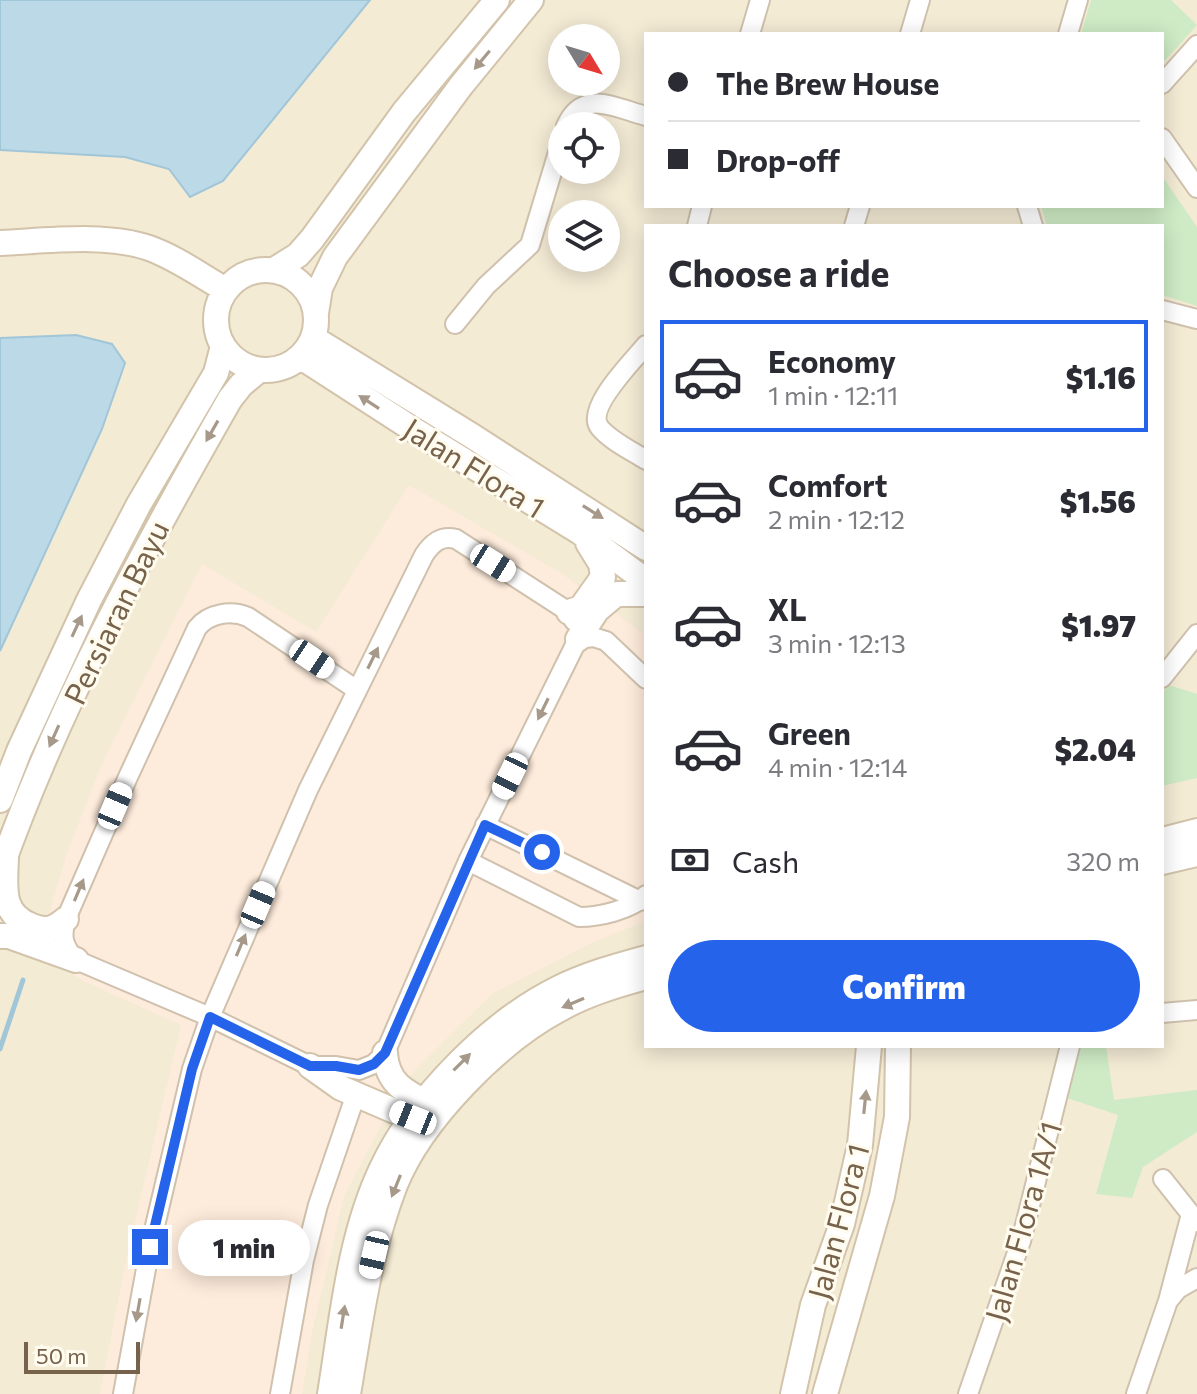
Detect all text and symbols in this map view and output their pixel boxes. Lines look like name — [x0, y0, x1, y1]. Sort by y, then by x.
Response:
north arrow — [548, 24, 620, 96]
map controls — [548, 24, 620, 272]
one-way arrow — [474, 50, 491, 70]
text: The Brew House — [716, 64, 939, 101]
button: locate — [548, 112, 620, 184]
text: Drop-off — [716, 141, 840, 178]
button: layers — [548, 200, 620, 272]
text: Choose a ride — [668, 250, 889, 294]
icon: car — [672, 340, 744, 412]
text: Economy — [768, 342, 896, 379]
text: $1.16 — [1066, 358, 1136, 395]
text: 1 min · 12:11 — [768, 379, 898, 410]
one-way arrow — [359, 394, 380, 409]
street label: Jalan Flora 1 — [398, 409, 552, 525]
one-way arrow — [205, 420, 219, 442]
icon: car — [672, 464, 744, 536]
text: Comfort — [768, 466, 887, 503]
text: $1.56 — [1060, 482, 1136, 519]
text: 2 min · 12:12 — [768, 503, 905, 534]
one-way arrow — [583, 505, 604, 520]
street label: Persiaran Bayu — [55, 514, 175, 710]
car — [466, 540, 520, 586]
icon: car — [672, 588, 744, 660]
text: XL — [768, 590, 807, 627]
text: $1.97 — [1061, 606, 1136, 643]
one-way arrow — [70, 615, 84, 638]
text: 3 min · 12:13 — [768, 627, 906, 658]
car — [285, 636, 339, 682]
one-way arrow — [366, 646, 380, 670]
one-way arrow — [536, 697, 550, 720]
icon: car — [672, 712, 744, 784]
text: Green — [768, 714, 851, 751]
one-way arrow — [48, 725, 61, 748]
text: $2.04 — [1054, 730, 1136, 767]
car — [489, 749, 531, 803]
text: 4 min · 12:14 — [768, 751, 907, 782]
car — [95, 779, 135, 833]
route start — [524, 834, 560, 870]
icon: cash — [668, 838, 712, 882]
text: Cash — [732, 842, 799, 879]
text: 320 m — [1066, 845, 1140, 876]
one-way arrow — [73, 878, 86, 901]
car — [238, 878, 278, 932]
one-way arrow — [235, 933, 248, 957]
button: Confirm — [668, 940, 1140, 1032]
one-way arrow — [561, 997, 584, 1010]
one-way arrow — [452, 1053, 471, 1072]
one-way arrow — [859, 1089, 872, 1114]
car — [386, 1098, 440, 1138]
street label: Jalan Flora 1A/1 — [976, 1117, 1068, 1325]
street label: Jalan Flora 1 — [799, 1139, 875, 1303]
one-way arrow — [389, 1174, 402, 1198]
callout: 1 min — [178, 1219, 310, 1275]
route end — [132, 1229, 168, 1265]
car — [357, 1229, 391, 1281]
text: 1 min — [213, 1232, 275, 1263]
one-way arrow — [132, 1297, 144, 1322]
one-way arrow — [337, 1304, 350, 1329]
scale bar — [24, 1338, 140, 1374]
text: 50 m — [36, 1342, 86, 1369]

